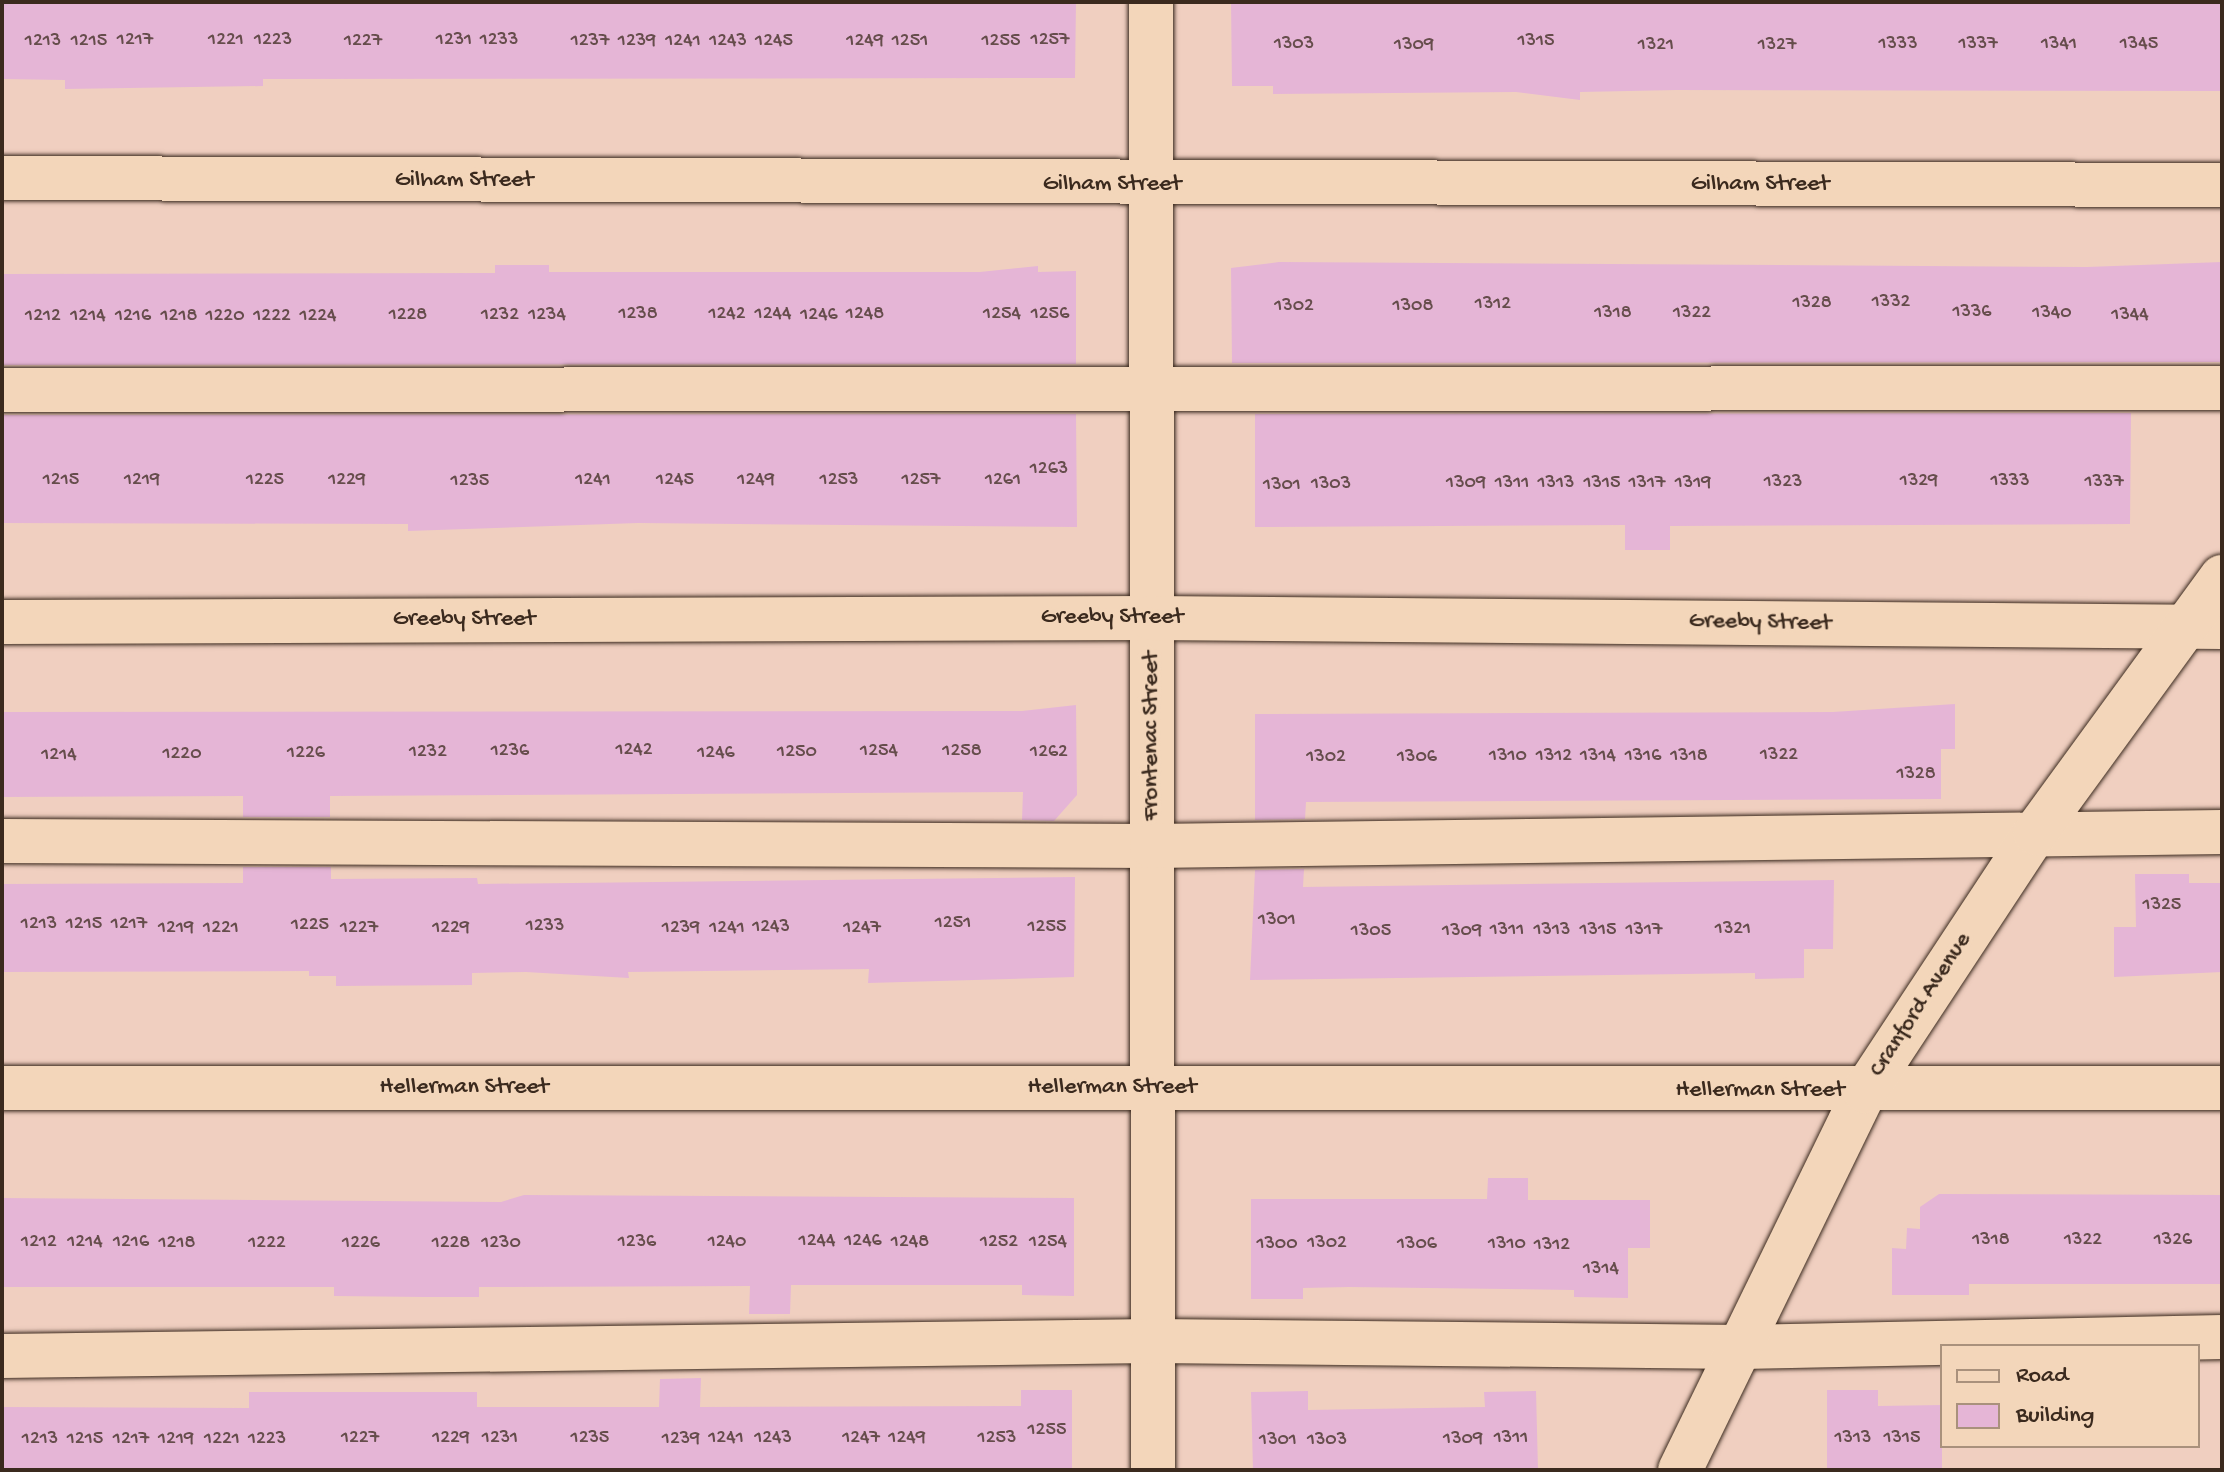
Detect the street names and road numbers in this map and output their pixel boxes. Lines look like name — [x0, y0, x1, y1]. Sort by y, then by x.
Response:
street label: Gilham Street — [395, 167, 533, 195]
street label: Gilham Street — [1043, 171, 1181, 199]
street label: Gilham Street — [1691, 171, 1829, 199]
street label: Greeby Street — [1041, 604, 1183, 632]
street label: Greeby Street — [393, 606, 535, 634]
street label: Greeby Street — [1688, 607, 1832, 639]
street label: Frontenac Street — [1138, 651, 1166, 821]
street label: Cranford Avenue — [1864, 927, 1978, 1083]
street label: Hellerman Street — [380, 1074, 548, 1102]
street label: Hellerman Street — [1028, 1074, 1196, 1102]
street label: Hellerman Street — [1676, 1077, 1844, 1105]

